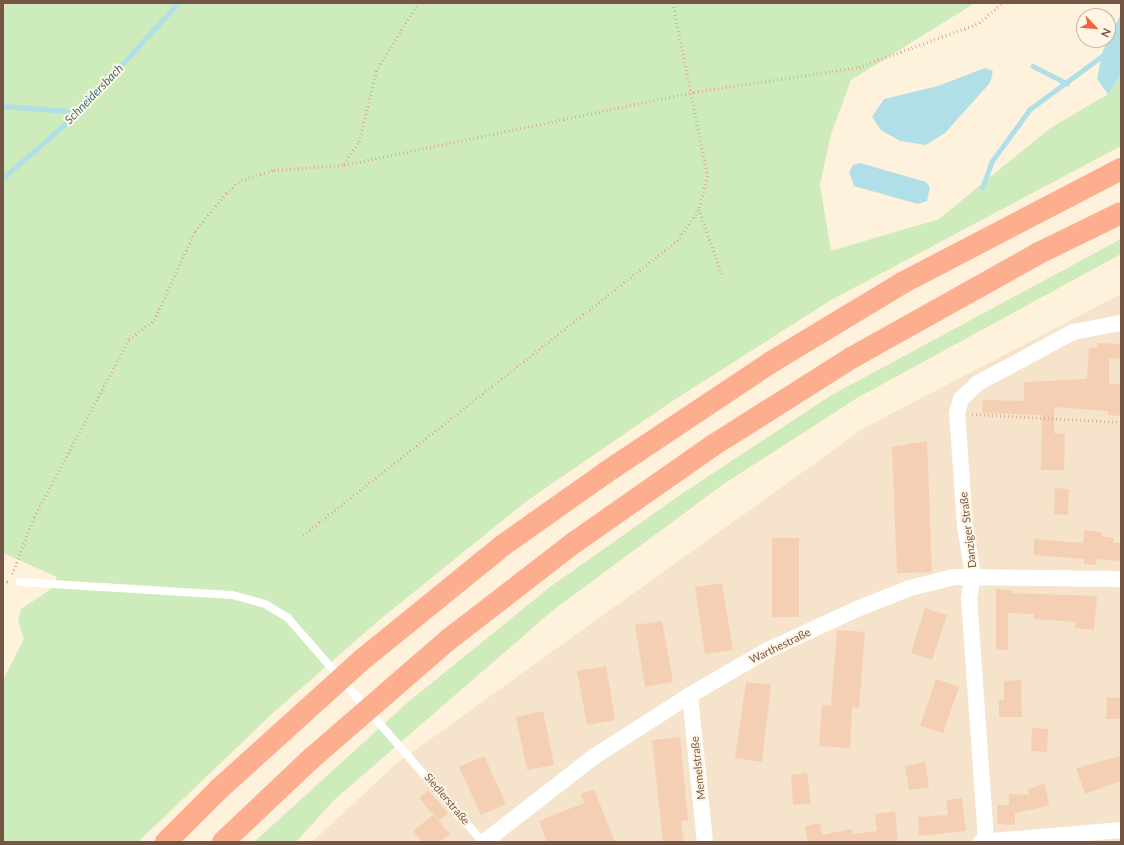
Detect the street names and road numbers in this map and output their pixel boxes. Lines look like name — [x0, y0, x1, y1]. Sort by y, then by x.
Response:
street label: Danziger Straße — [957, 491, 979, 569]
street label: Warthestraße — [747, 626, 813, 666]
street label: Memelstraße — [688, 736, 708, 800]
street label: Siedlerstraße — [422, 771, 472, 827]

